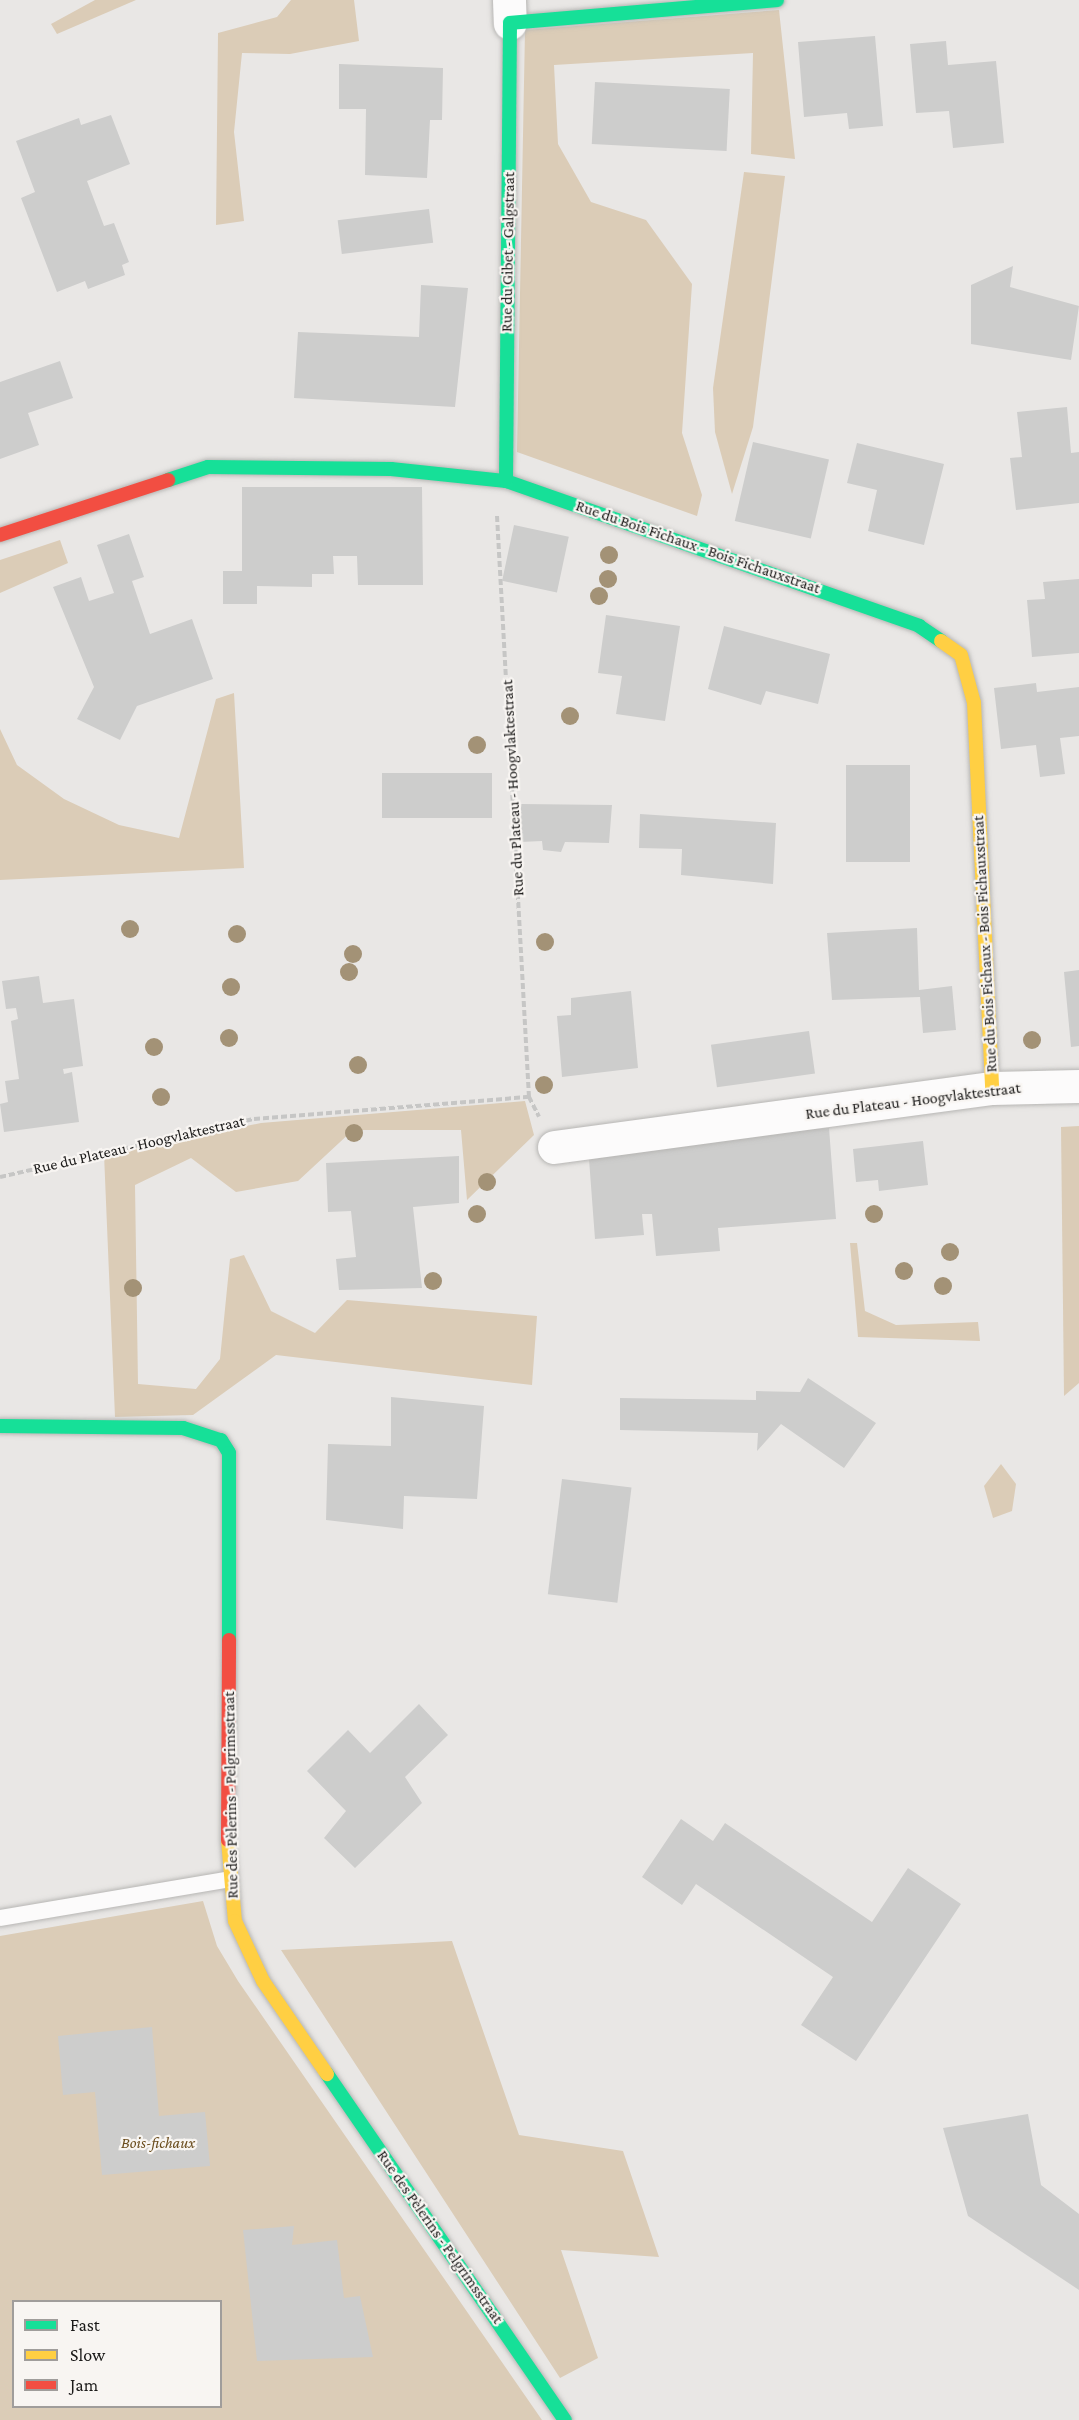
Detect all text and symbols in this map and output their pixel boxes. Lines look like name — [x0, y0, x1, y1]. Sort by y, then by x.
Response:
street label: Rue du Gibet - Galgstraat — [497, 172, 519, 332]
street label: Rue du Bois Fichaux - Bois Fichauxstraat — [573, 496, 823, 598]
street label: Rue du Plateau - Hoogvlaktestraat — [498, 679, 528, 897]
street label: Rue du Bois Fichaux - Bois Fichauxstraat — [969, 815, 1001, 1073]
street label: Rue du Plateau - Hoogvlaktestraat — [804, 1078, 1022, 1124]
street label: Rue du Plateau - Hoogvlaktestraat — [31, 1111, 247, 1179]
street label: Rue des Pèlerins - Pelgrimsstraat — [220, 1691, 242, 1899]
park label: Bois-fichaux — [121, 2133, 195, 2153]
street label: Rue des Pèlerins - Pelgrimsstraat — [373, 2147, 507, 2327]
legend — [12, 2300, 222, 2408]
text: Fast — [70, 2315, 100, 2335]
text: Slow — [70, 2345, 105, 2365]
text: Jam — [70, 2375, 98, 2395]

